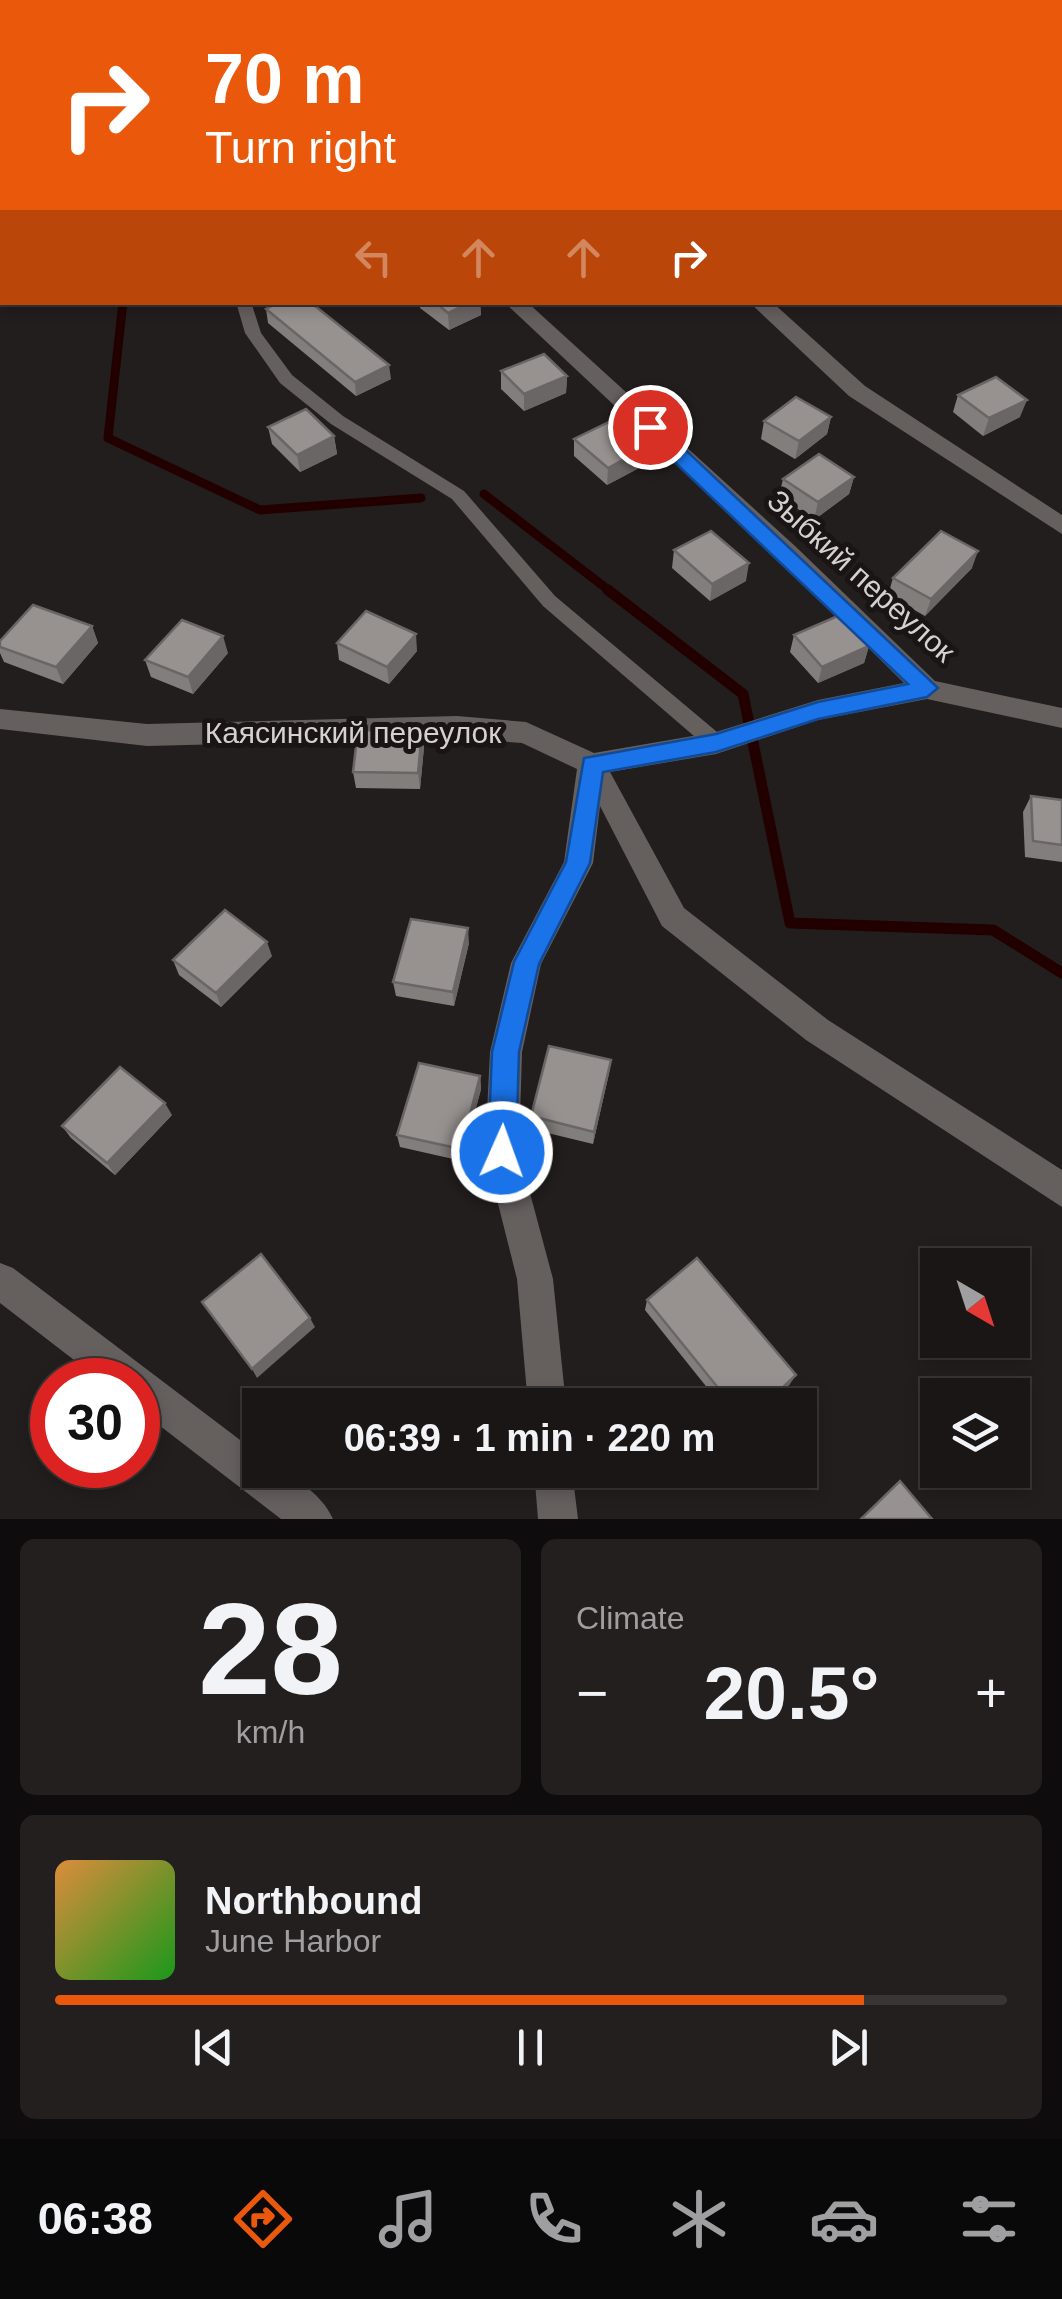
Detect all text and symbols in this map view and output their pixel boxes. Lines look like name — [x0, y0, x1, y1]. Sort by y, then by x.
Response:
icon: right — [40, 40, 170, 170]
text: 70 m — [205, 40, 365, 118]
text: Turn right — [205, 122, 396, 173]
icon: left — [346, 230, 401, 285]
icon: ahead — [451, 230, 506, 285]
icon: ahead — [556, 230, 611, 285]
icon: right — [661, 230, 716, 285]
pin — [608, 385, 693, 470]
icon: arrive — [623, 400, 678, 455]
street label: Зыбкий переулок — [761, 483, 962, 669]
street label: Каясинский переулок — [205, 716, 502, 749]
position arrow — [450, 1100, 554, 1204]
north arrow — [920, 1248, 1030, 1358]
map controls — [920, 1248, 1030, 1488]
speed limit sign: 30 — [30, 1358, 160, 1488]
button: layers — [920, 1378, 1030, 1488]
text: 06:39 · 1 min · 220 m — [344, 1417, 715, 1459]
text: 28 — [198, 1576, 343, 1722]
text: Climate — [576, 1600, 684, 1636]
text: 20.5° — [704, 1651, 879, 1735]
text: − — [576, 1662, 608, 1724]
text: + — [975, 1662, 1007, 1724]
text: km/h — [236, 1714, 305, 1750]
text: Northbound — [205, 1880, 422, 1922]
text: June Harbor — [205, 1923, 381, 1959]
icon: previous — [186, 2020, 241, 2075]
icon: pause — [503, 2020, 558, 2075]
icon: next — [821, 2020, 876, 2075]
icon: directions — [228, 2184, 298, 2254]
icon: music — [373, 2184, 443, 2254]
icon: phone — [519, 2184, 589, 2254]
icon: climate — [664, 2184, 734, 2254]
icon: car — [809, 2184, 879, 2254]
icon: filters — [954, 2184, 1024, 2254]
text: 06:38 — [38, 2193, 153, 2244]

